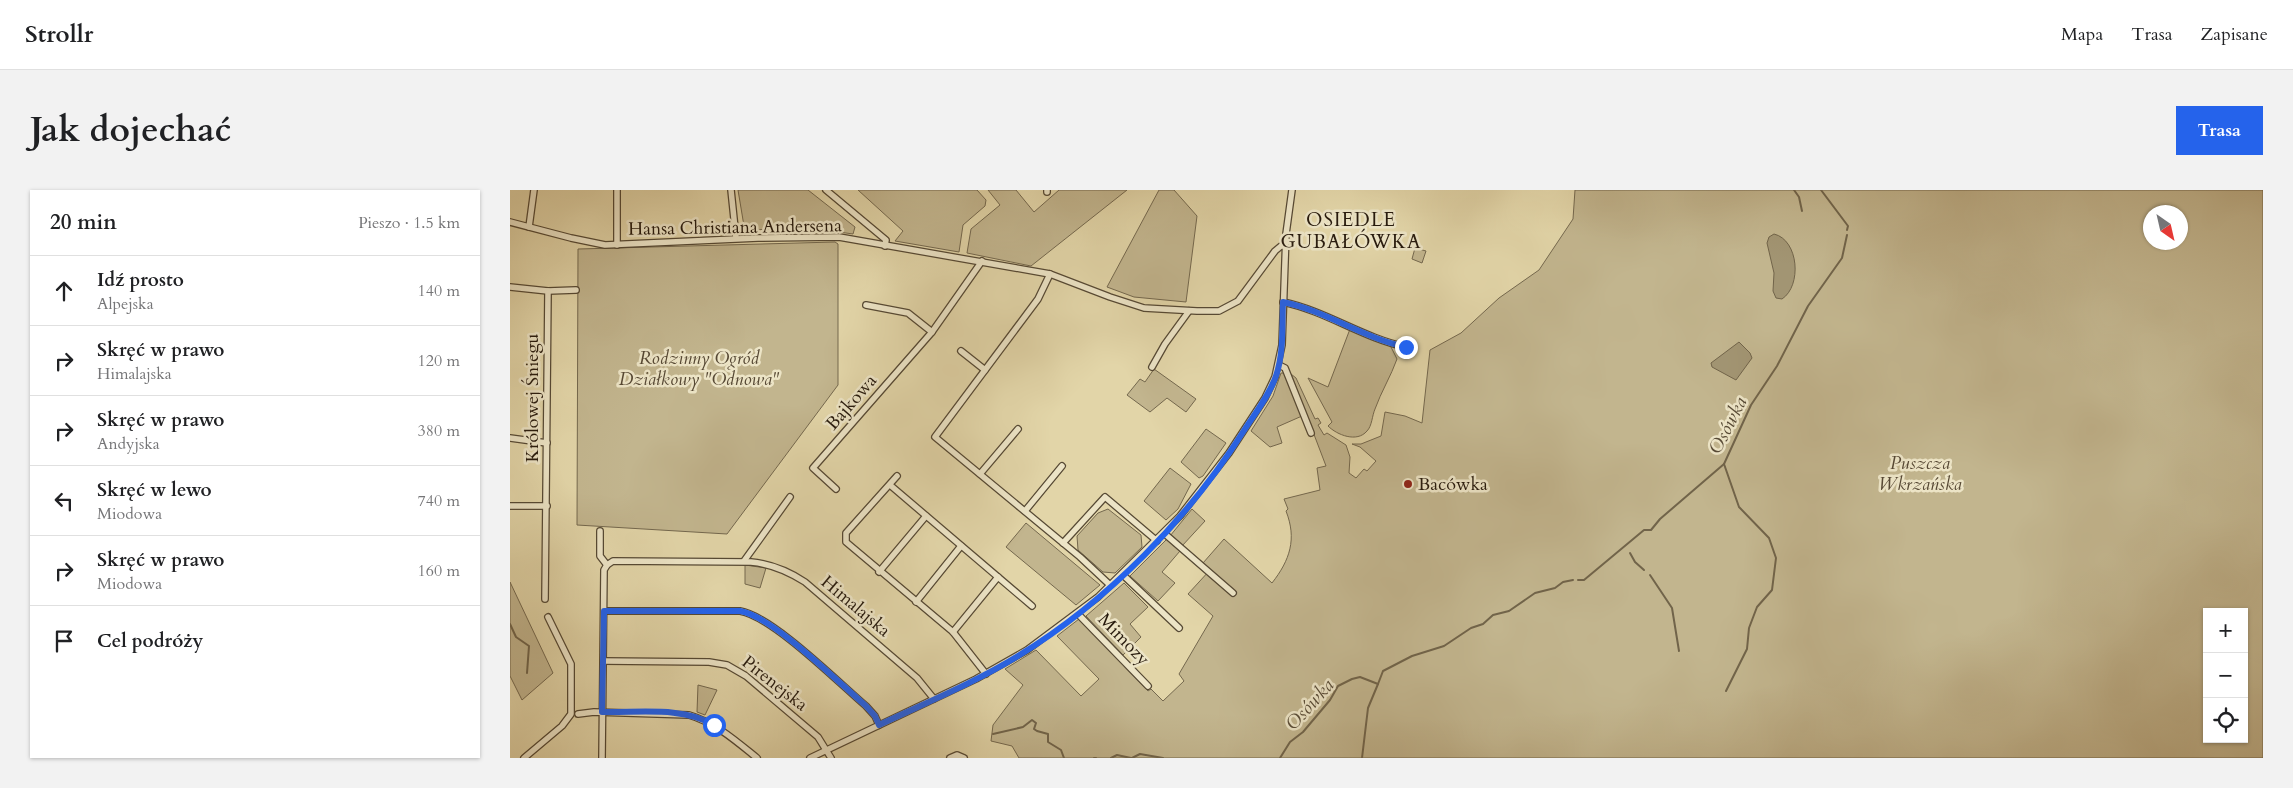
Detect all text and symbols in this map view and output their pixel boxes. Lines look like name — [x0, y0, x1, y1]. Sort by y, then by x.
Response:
text: Strollr — [25, 18, 93, 51]
text: Mapa — [2061, 22, 2103, 47]
text: Trasa — [2131, 22, 2173, 47]
text: Zapisane — [2201, 22, 2268, 47]
text: Jak dojechać — [30, 106, 231, 154]
button: Trasa — [2176, 106, 2263, 155]
north arrow — [2143, 205, 2188, 250]
district label: OSIEDLE GUBAŁÓWKA — [1281, 207, 1421, 255]
text: 20 min — [50, 208, 117, 237]
text: Pieszo · 1.5 km — [358, 212, 460, 234]
street label: Hansa Christiana Andersena — [628, 213, 842, 242]
text: Idź prosto — [97, 267, 184, 293]
icon: ahead — [50, 277, 78, 305]
text: 140 m — [418, 280, 460, 302]
text: Alpejska — [97, 293, 154, 315]
street label: Królowej Śniegu — [520, 333, 545, 462]
route end — [1395, 336, 1418, 359]
text: Skręć w prawo — [97, 337, 224, 363]
park label: Rodzinny Ogród Działkowy "Odnowa" — [619, 346, 780, 392]
icon: right — [50, 347, 78, 375]
text: 120 m — [418, 350, 460, 372]
text: Himalajska — [97, 363, 172, 385]
street label: Bajkowa — [820, 369, 883, 436]
water label: Osówka — [1702, 392, 1754, 459]
text: Skręć w prawo — [97, 407, 224, 433]
icon: right — [50, 417, 78, 445]
text: 380 m — [418, 420, 460, 442]
text: Andyjska — [97, 433, 160, 455]
park label: Puszcza Wkrzańska — [1878, 451, 1962, 497]
place label: Bacówka — [1418, 472, 1488, 497]
text: Skręć w lewo — [97, 477, 212, 503]
marker: Bacówka — [1402, 478, 1414, 490]
icon: left — [50, 487, 78, 515]
text: 740 m — [418, 490, 460, 512]
text: Miodowa — [97, 503, 162, 525]
text: Skręć w prawo — [97, 547, 224, 573]
icon: right — [50, 557, 78, 585]
text: 160 m — [418, 560, 460, 582]
street label: Himalajska — [815, 570, 896, 643]
text: Miodowa — [97, 573, 162, 595]
street label: Mimozy — [1092, 607, 1155, 672]
map controls — [2203, 608, 2248, 743]
button: + — [2203, 608, 2248, 653]
icon: arrive — [50, 627, 78, 655]
text: Cel podróży — [97, 628, 203, 654]
street label: Pirenejska — [737, 650, 813, 717]
button: − — [2203, 653, 2248, 698]
water label: Osówka — [1280, 673, 1340, 736]
button: locate — [2203, 698, 2248, 743]
route start — [703, 714, 726, 737]

